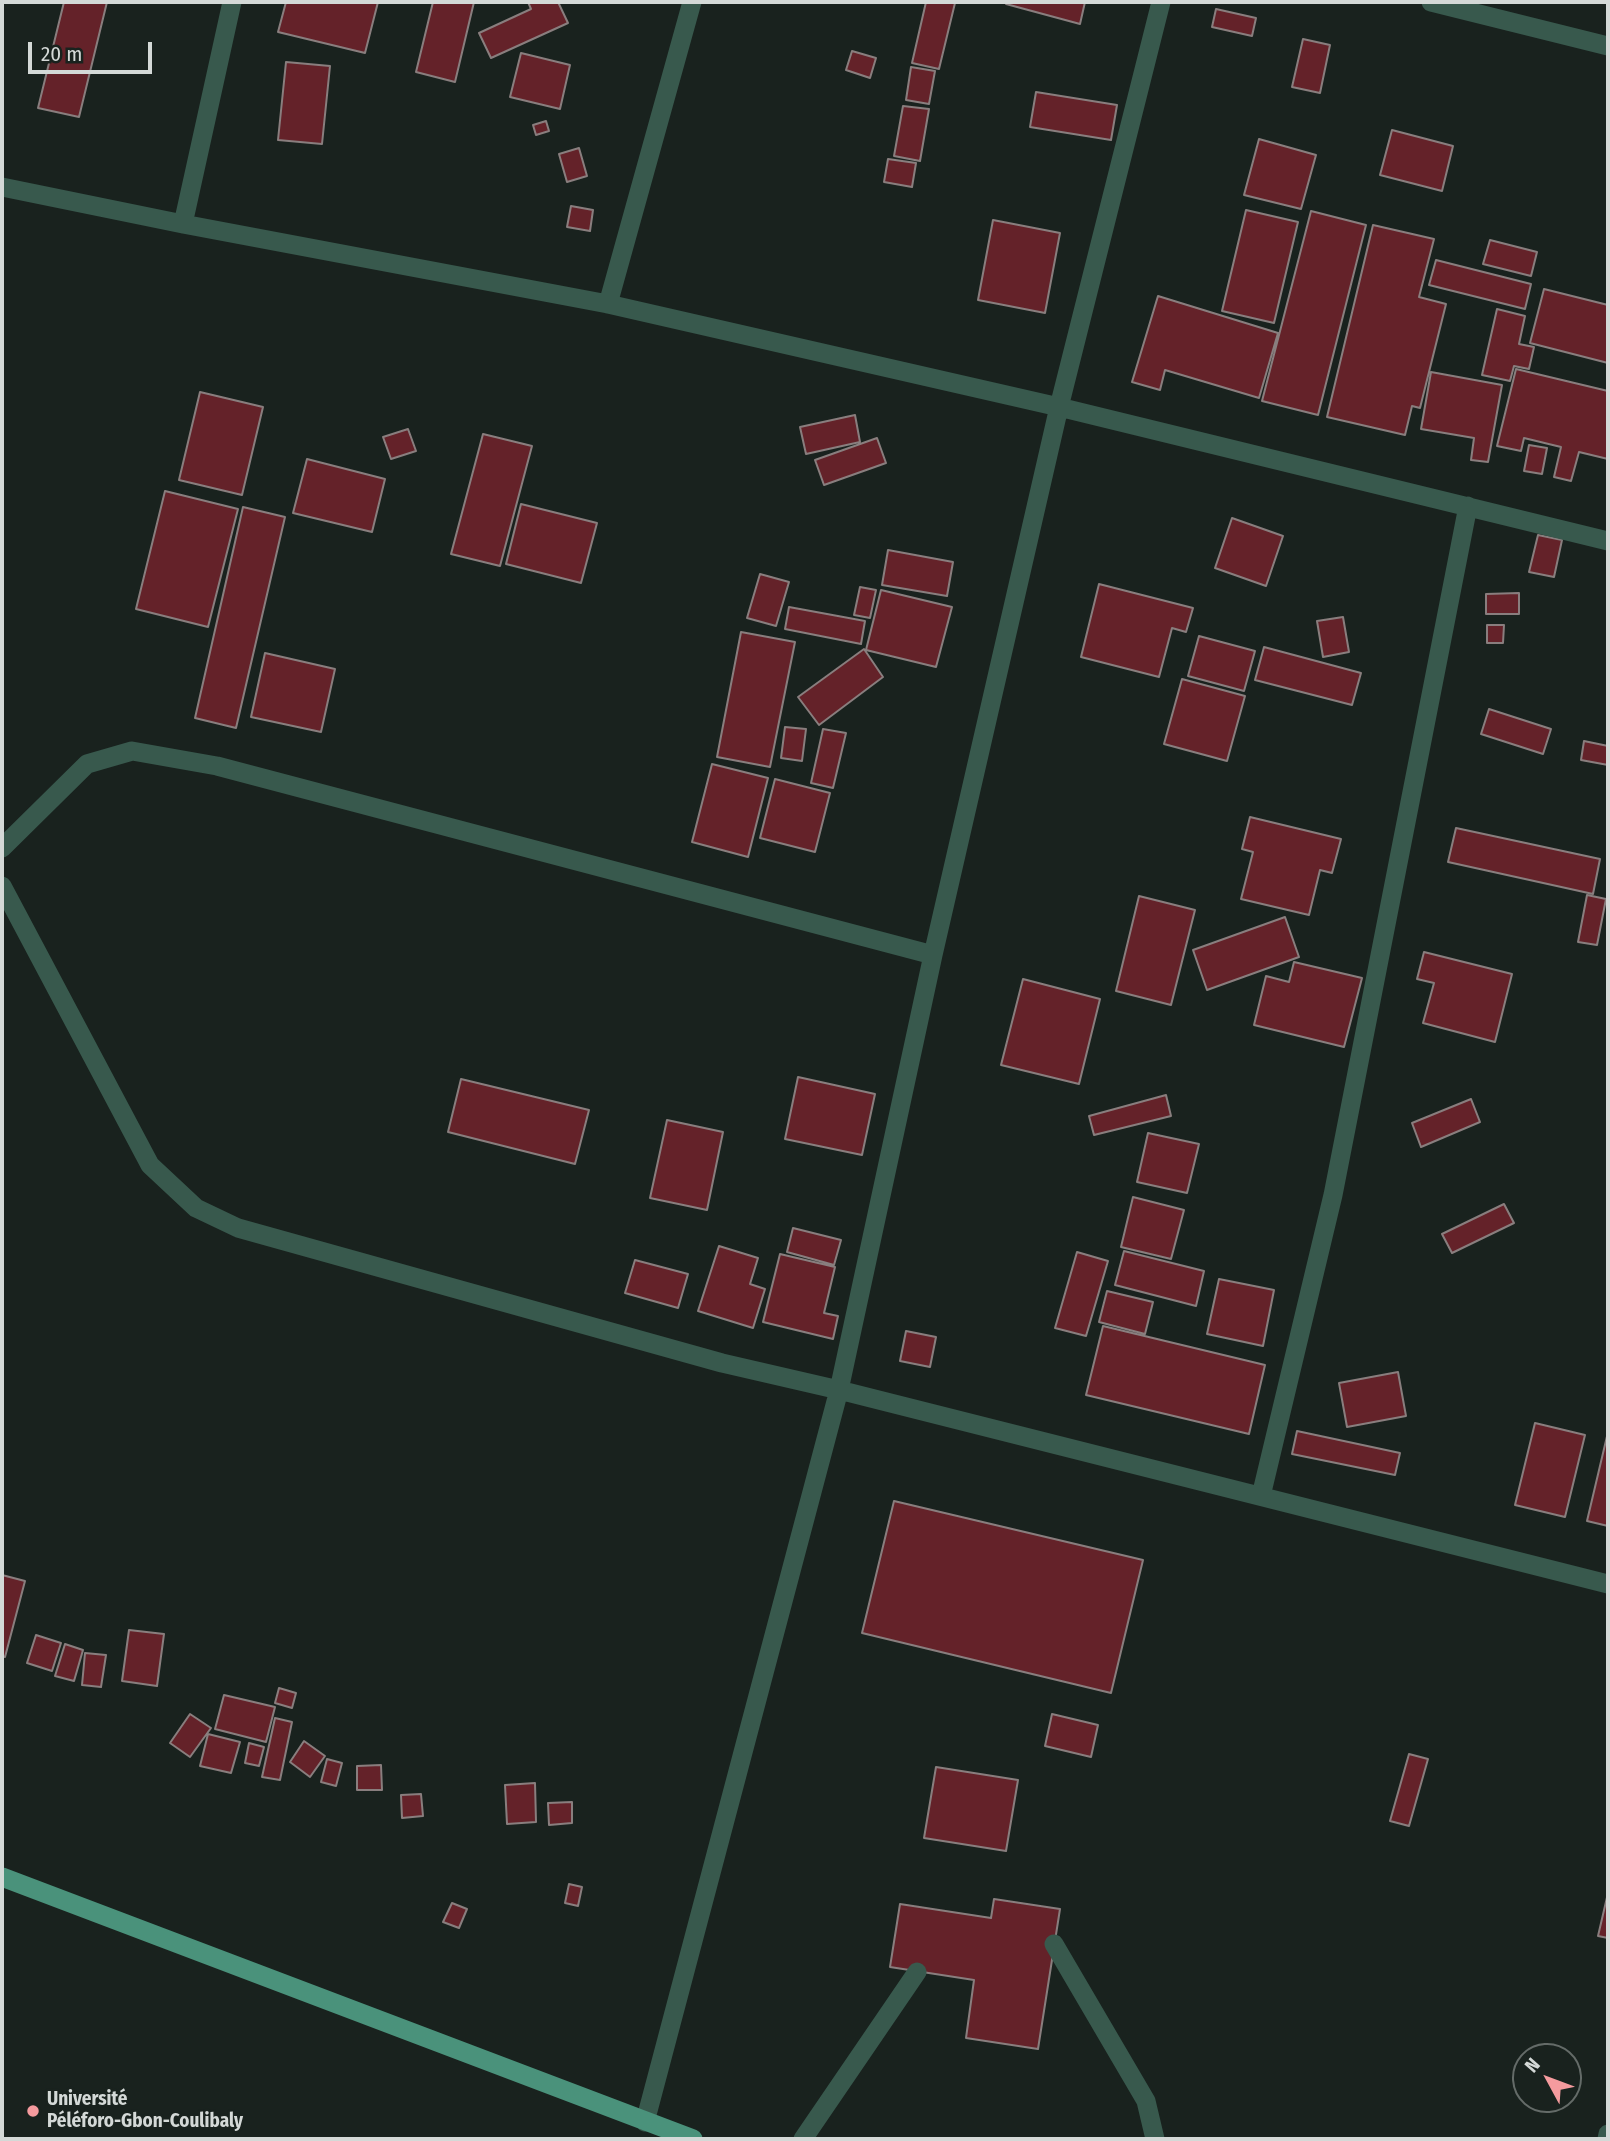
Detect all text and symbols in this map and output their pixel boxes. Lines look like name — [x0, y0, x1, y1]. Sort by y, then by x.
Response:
scale bar — [32, 28, 156, 72]
text: 20 m — [41, 41, 82, 67]
north arrow — [1512, 2043, 1582, 2113]
text: N — [1520, 2053, 1545, 2077]
place label: Université Péléforo-Gbon-Coulibaly — [47, 2089, 243, 2133]
marker: Université Péléforo-Gbon-Coulibaly — [25, 2103, 41, 2119]

